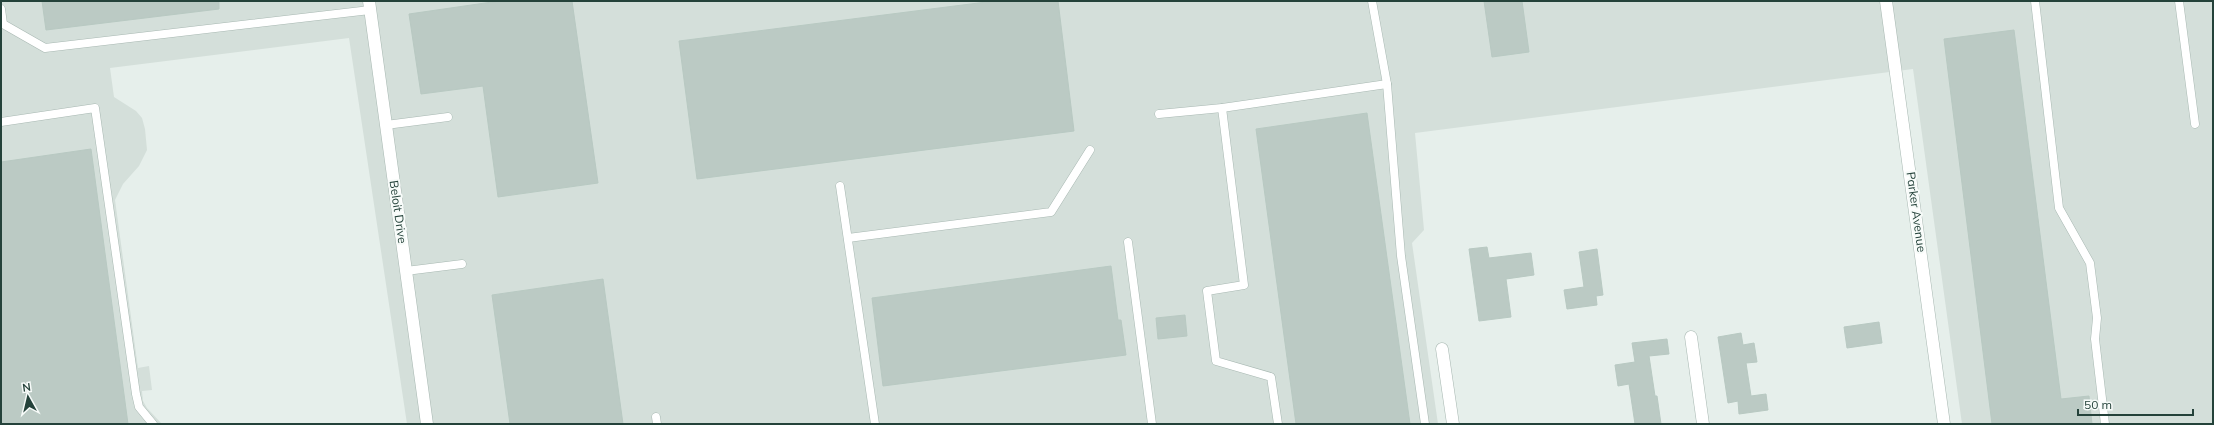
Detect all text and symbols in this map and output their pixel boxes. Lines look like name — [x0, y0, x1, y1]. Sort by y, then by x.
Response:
street label: Parker Avenue — [1903, 171, 1930, 253]
street label: Beloit Drive — [387, 179, 410, 244]
north arrow — [8, 377, 48, 417]
text: N — [22, 380, 32, 395]
scale bar — [2078, 391, 2193, 417]
text: 50 m — [2084, 397, 2112, 412]

